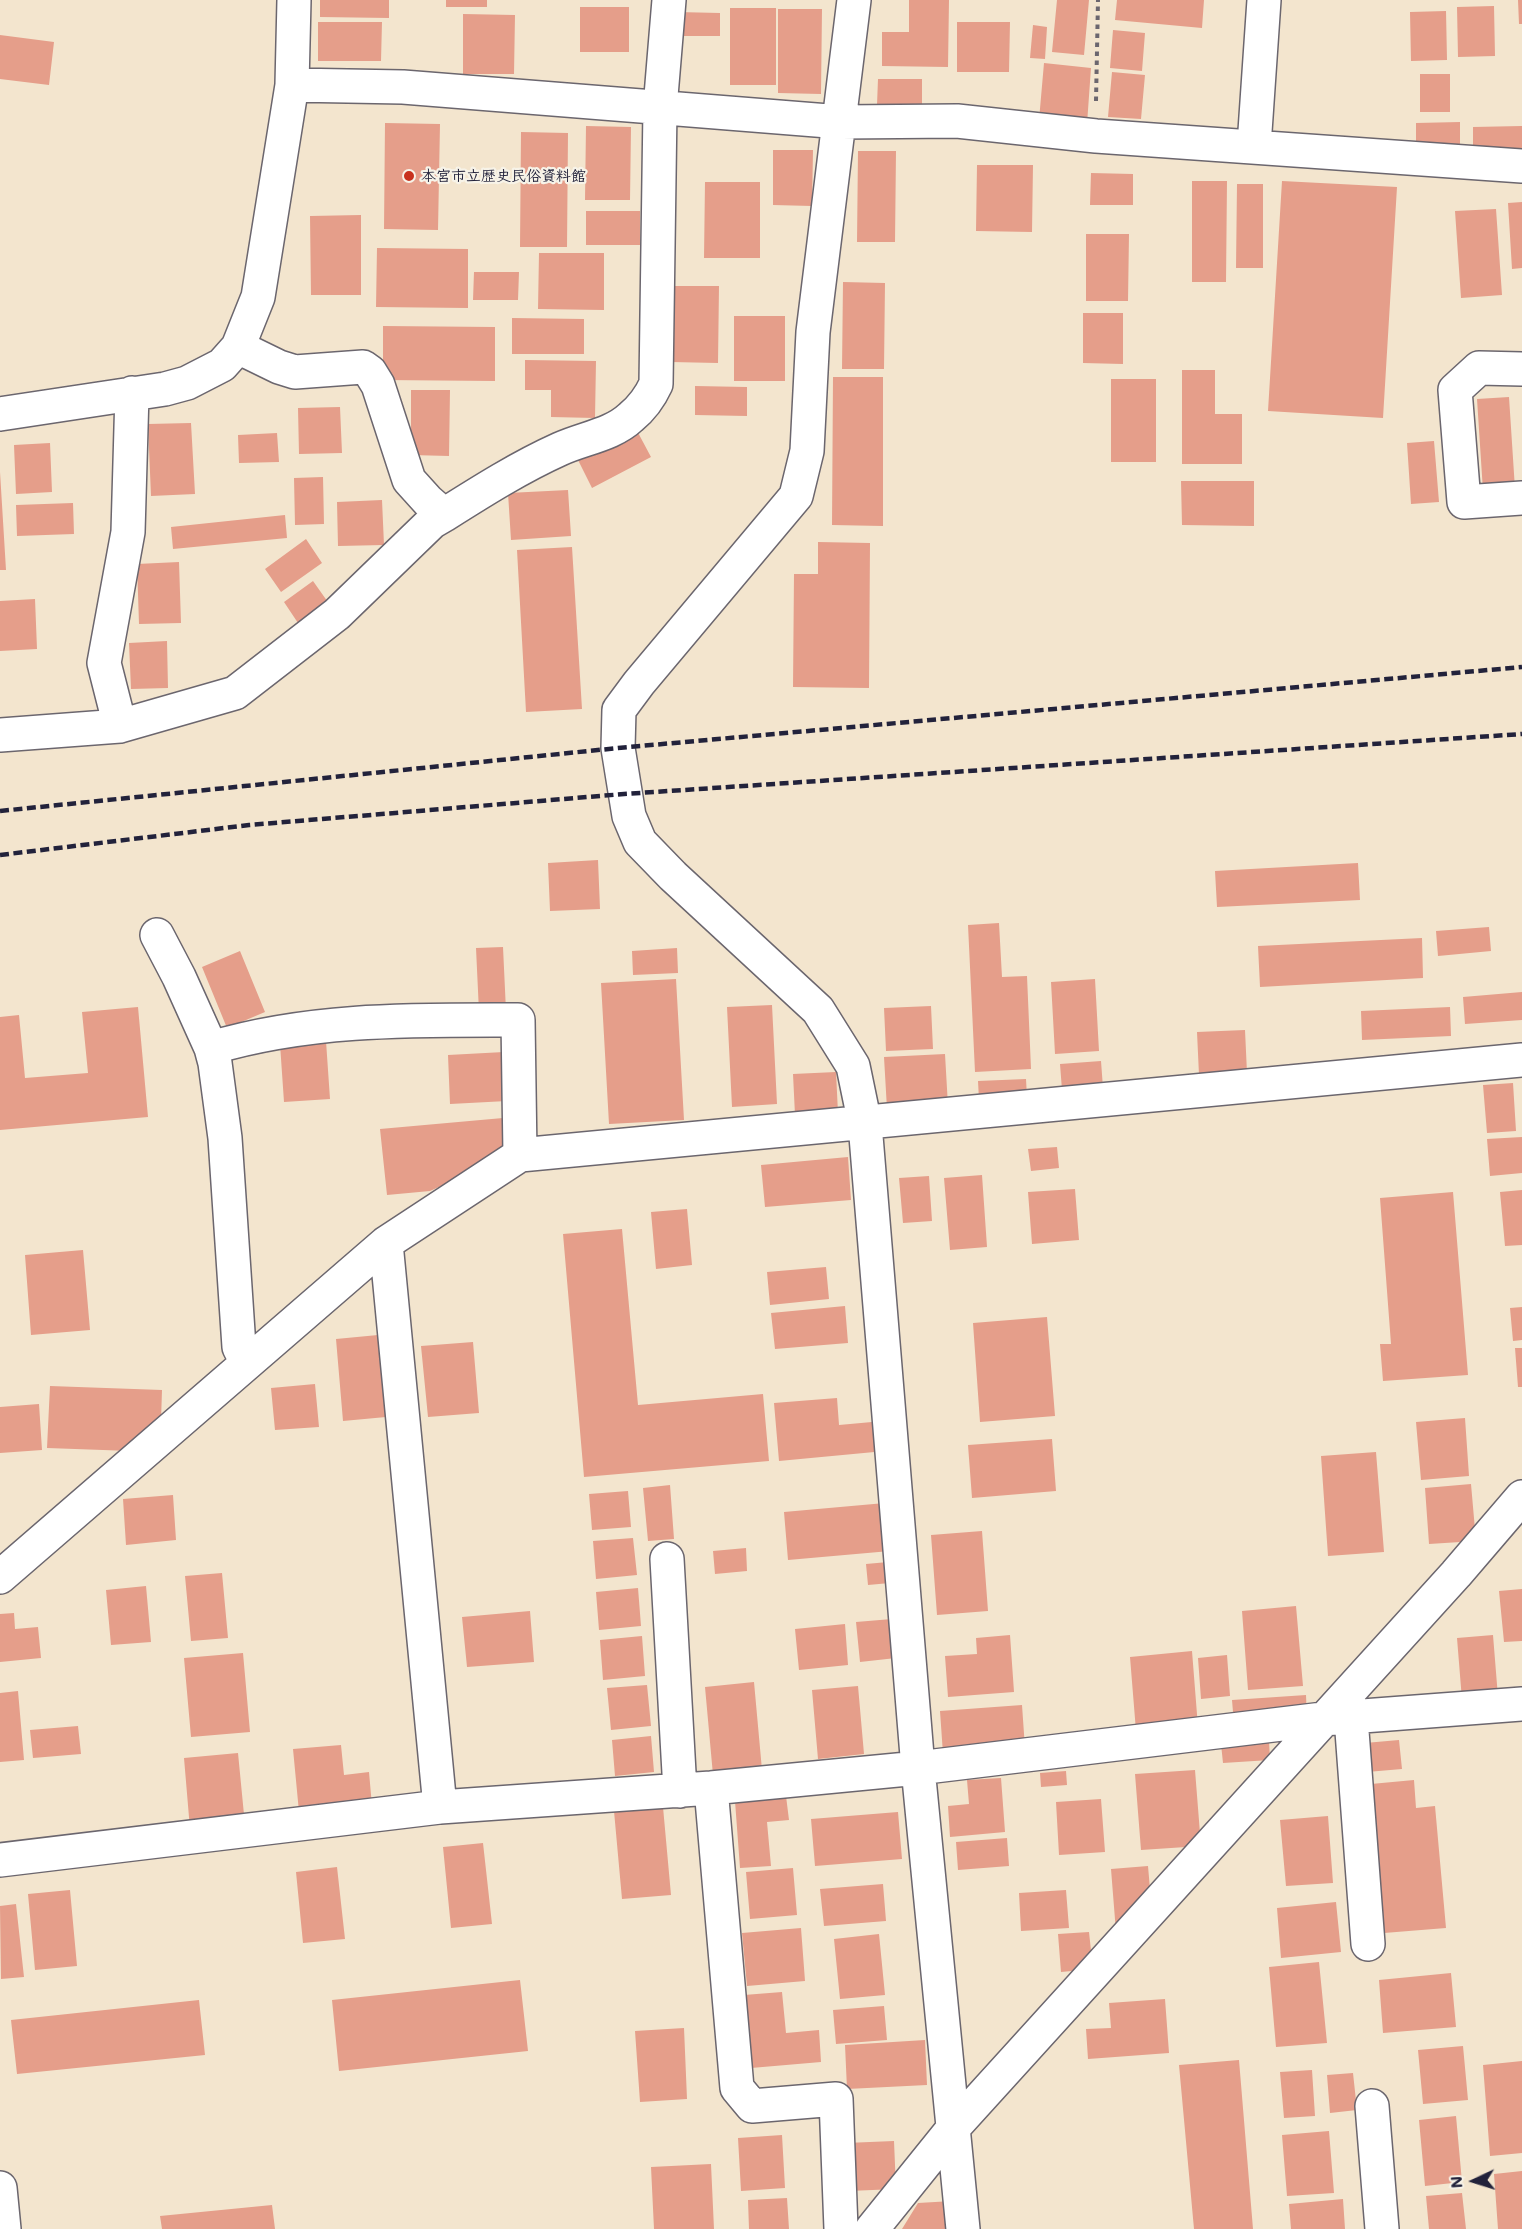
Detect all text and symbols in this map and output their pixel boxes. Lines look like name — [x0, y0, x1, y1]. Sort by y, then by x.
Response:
place label: 本宮市立歴史民俗資料館 — [421, 167, 586, 185]
marker: 本宮市立歴史民俗資料館 — [402, 169, 416, 183]
north arrow — [1444, 2151, 1504, 2211]
text: N — [1445, 2175, 1466, 2189]

